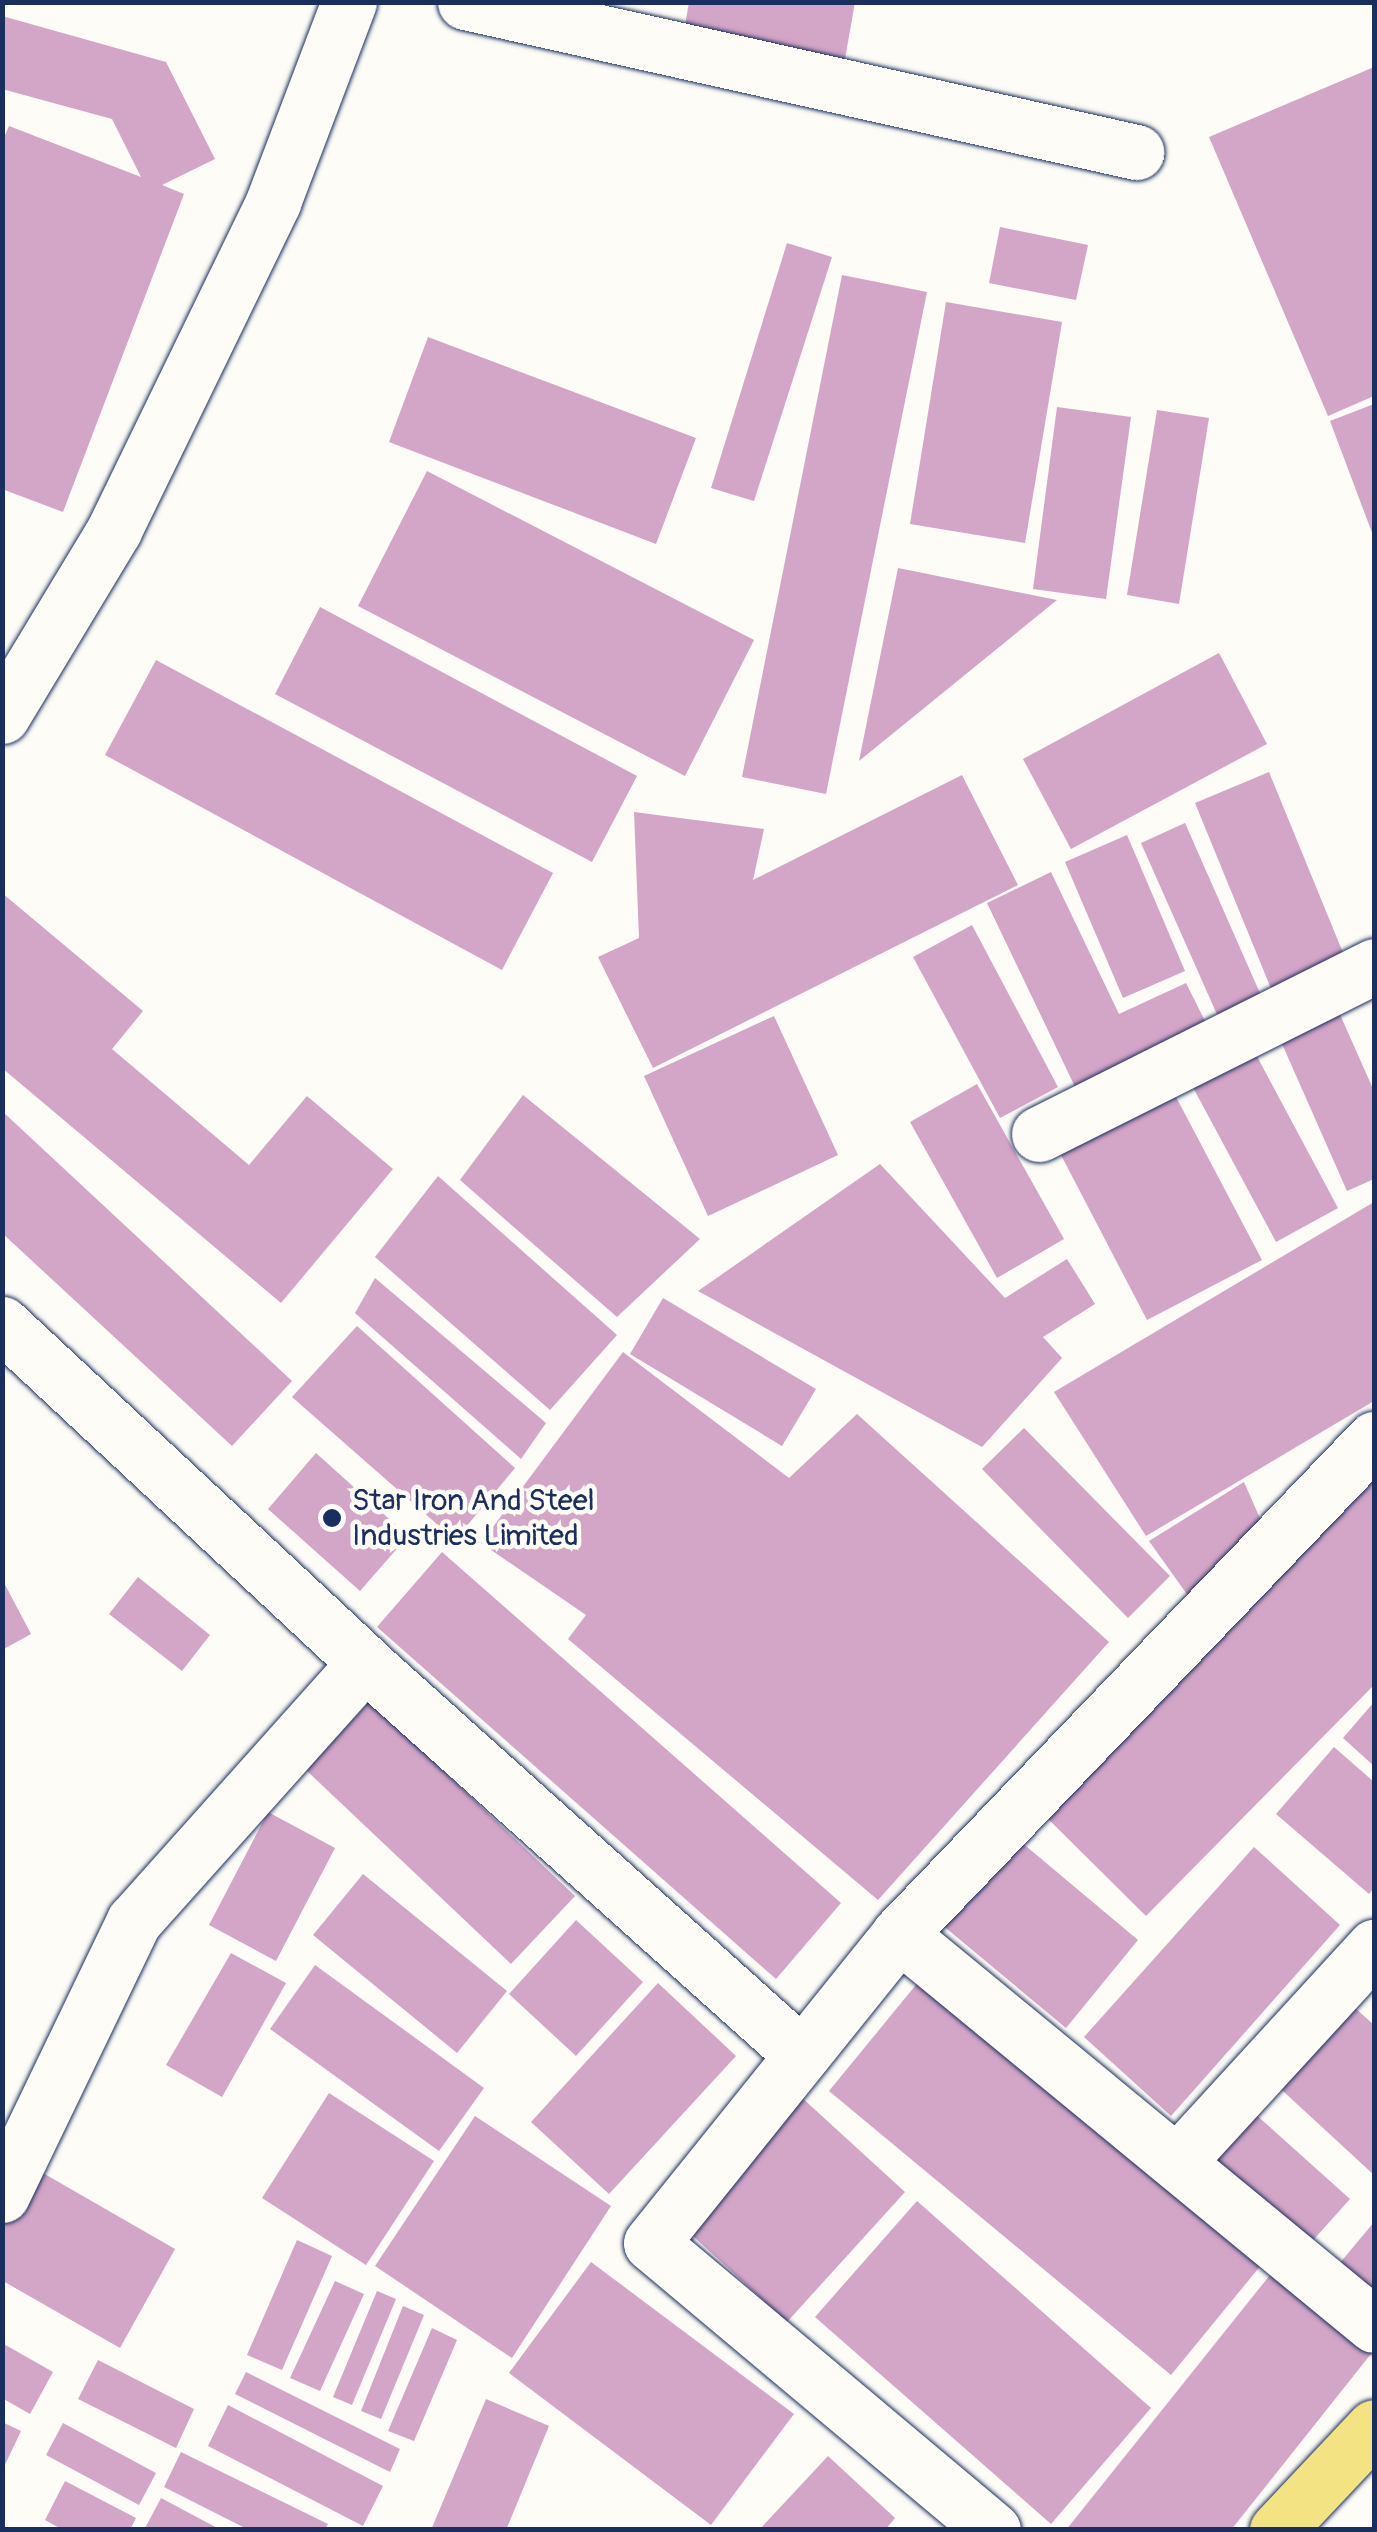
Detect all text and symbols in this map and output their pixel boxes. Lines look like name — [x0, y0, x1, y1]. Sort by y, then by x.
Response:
place label: Star Iron And Steel Industries Limited — [352, 1483, 595, 1554]
marker: Star Iron And Steel Industries Limited — [321, 1507, 343, 1529]

